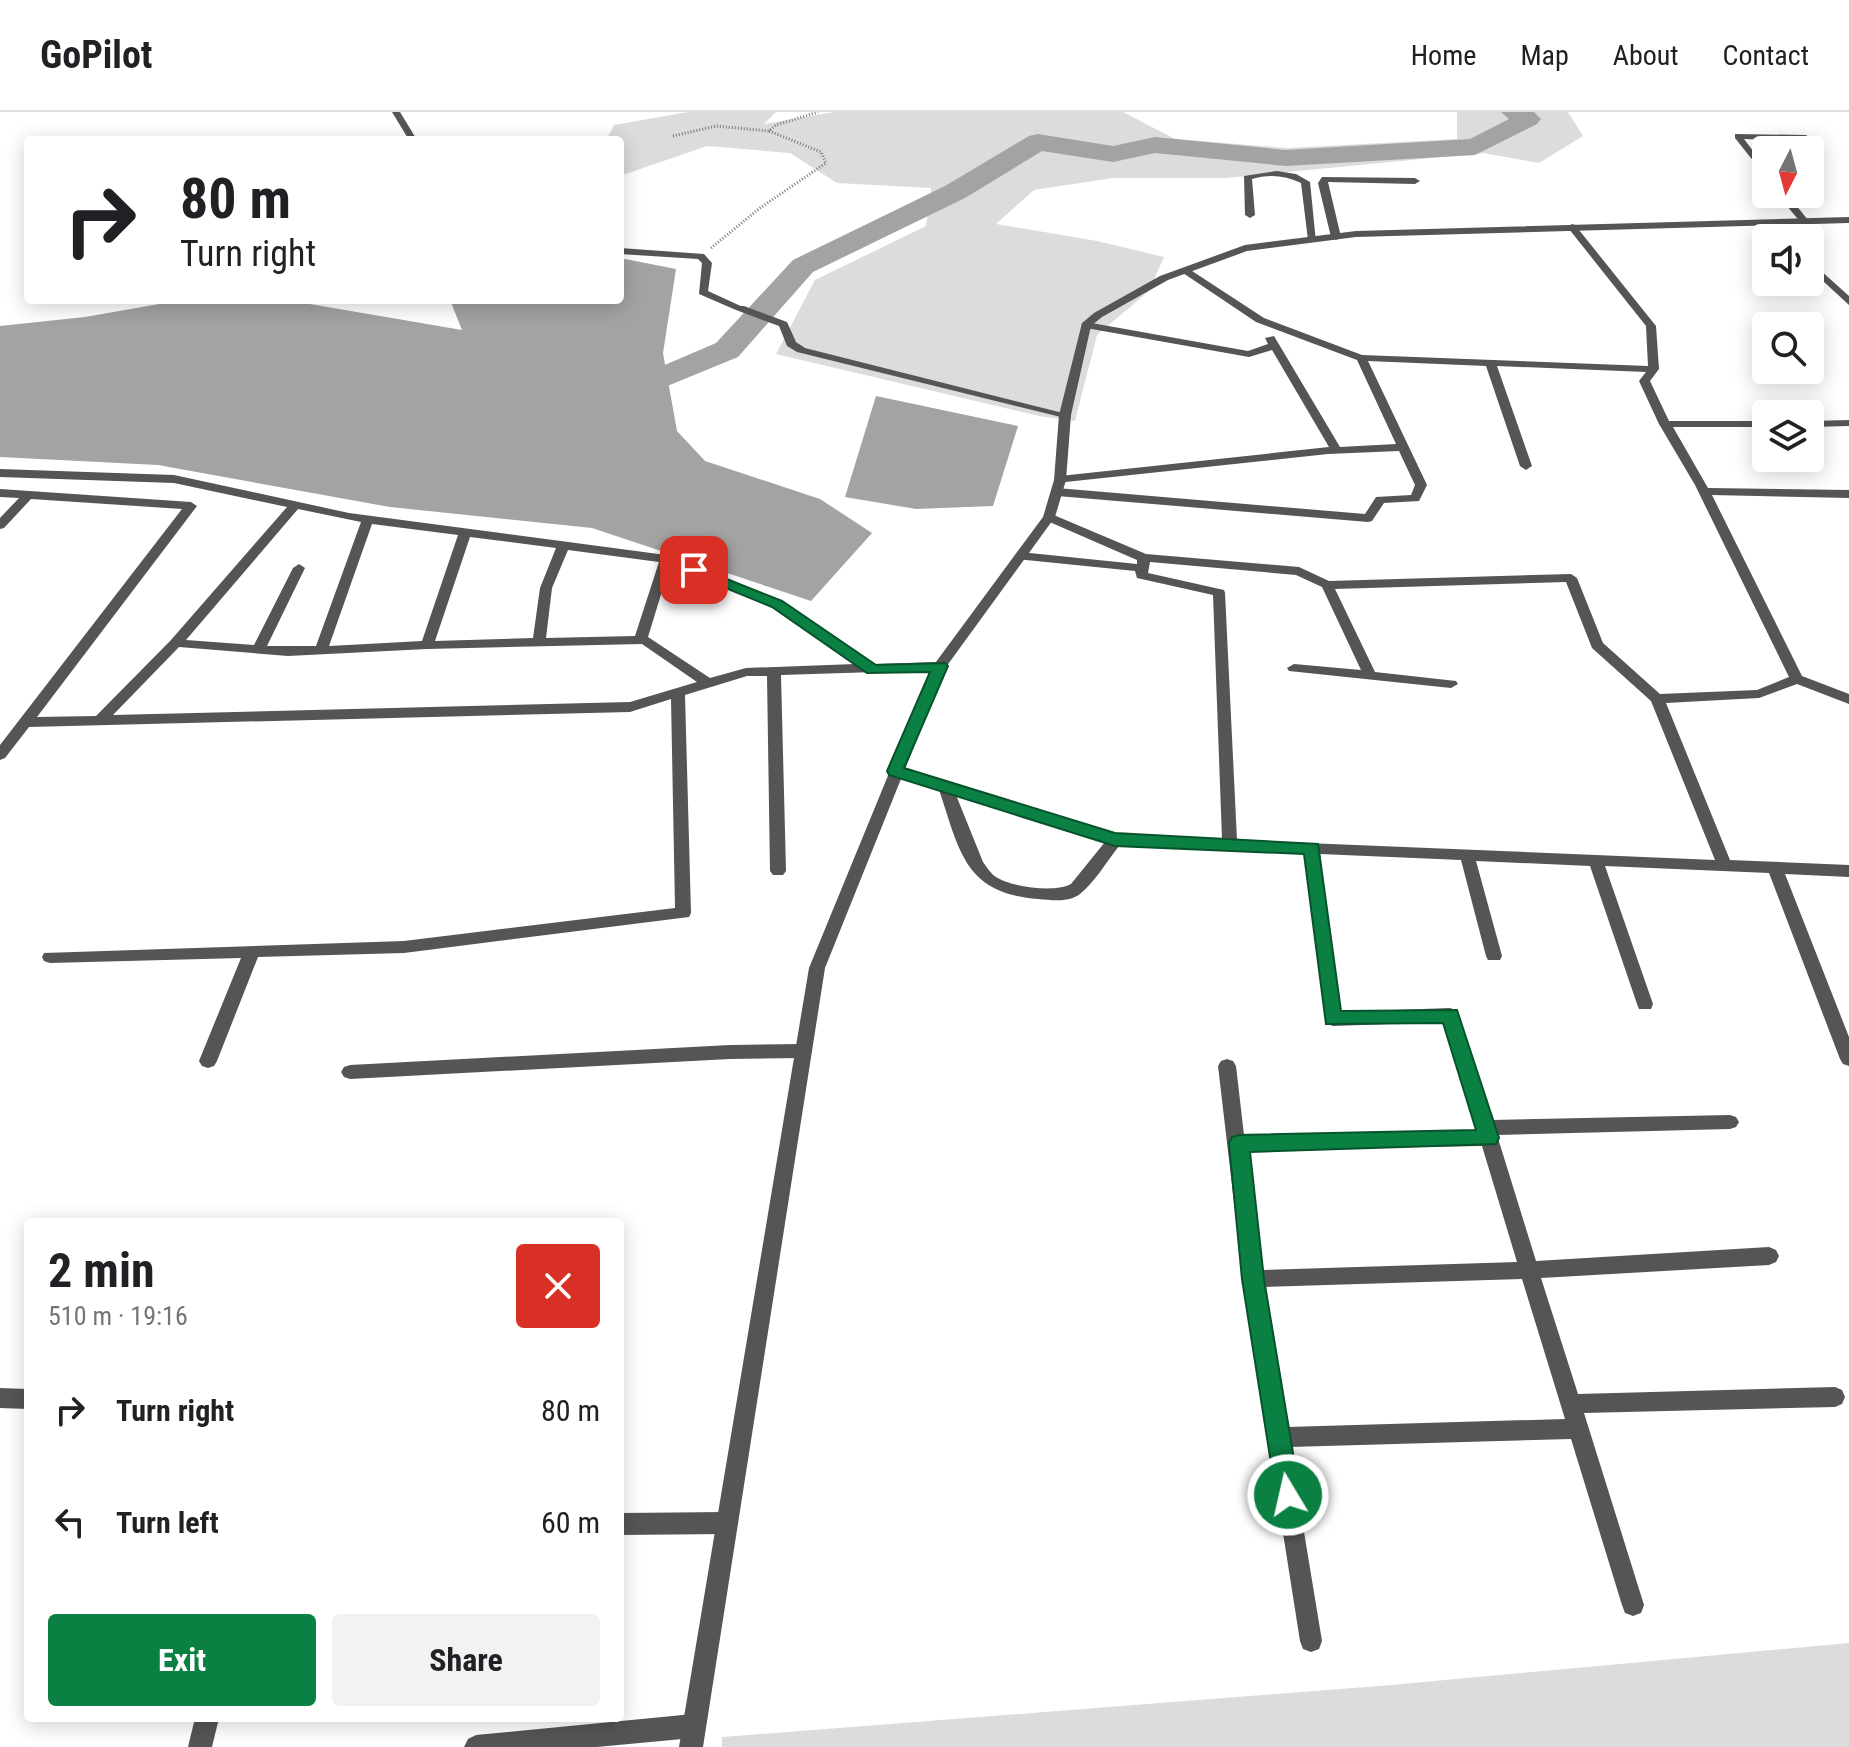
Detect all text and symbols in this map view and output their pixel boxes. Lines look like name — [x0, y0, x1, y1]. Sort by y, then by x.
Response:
text: GoPilot — [40, 33, 152, 77]
text: Home — [1411, 39, 1476, 72]
text: Map — [1520, 39, 1569, 72]
text: About — [1613, 39, 1679, 72]
text: Contact — [1723, 39, 1809, 72]
north arrow — [1752, 136, 1824, 208]
map controls — [1752, 136, 1824, 472]
text: 80 m — [180, 166, 291, 232]
icon: right — [48, 168, 152, 272]
button: sound — [1752, 224, 1824, 296]
text: Turn right — [180, 233, 316, 275]
button: search — [1752, 312, 1824, 384]
button: layers — [1752, 400, 1824, 472]
pin — [660, 536, 728, 604]
icon: arrive — [672, 548, 716, 592]
text: 2 min — [48, 1242, 155, 1299]
button: close — [516, 1244, 600, 1328]
text: 510 m · 19:16 — [48, 1301, 188, 1331]
icon: right — [48, 1388, 92, 1432]
text: Turn right — [116, 1393, 234, 1428]
text: 80 m — [541, 1393, 600, 1428]
position arrow — [1246, 1453, 1330, 1537]
icon: left — [48, 1500, 92, 1544]
text: Turn left — [116, 1505, 219, 1540]
text: 60 m — [541, 1505, 600, 1540]
button: Exit — [48, 1614, 316, 1706]
button: Share — [332, 1614, 600, 1706]

